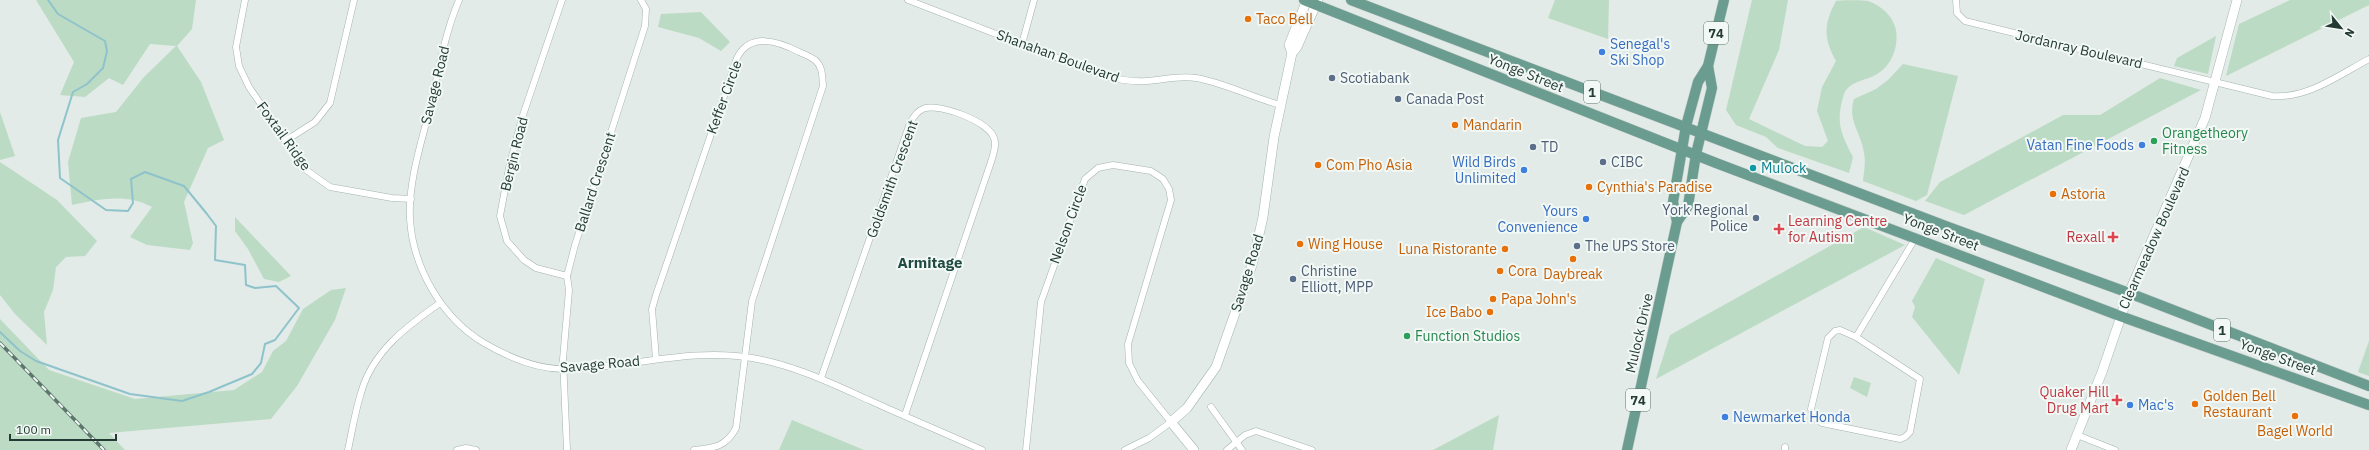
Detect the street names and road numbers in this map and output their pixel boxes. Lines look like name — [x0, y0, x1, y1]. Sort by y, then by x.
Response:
road number: 74 — [1704, 22, 1728, 44]
street label: Shanahan Boulevard — [994, 25, 1122, 87]
street label: Jordanray Boulevard — [2014, 26, 2144, 72]
street label: Savage Road — [417, 44, 453, 126]
street label: Yonge Street — [1485, 50, 1567, 96]
street label: Keffer Circle — [702, 57, 746, 136]
road number: 1 — [1584, 81, 1600, 103]
street label: Foxtail Ridge — [253, 98, 315, 174]
street label: Bergin Road — [496, 115, 532, 193]
street label: Goldsmith Crescent — [862, 118, 922, 240]
street label: Ballard Crescent — [570, 130, 620, 234]
street label: Clearmeadow Boulevard — [2114, 164, 2194, 312]
street label: Nelson Circle — [1045, 182, 1091, 266]
street label: Yonge Street — [1900, 209, 1982, 255]
street label: Savage Road — [1227, 232, 1267, 314]
street label: Mulock Drive — [1621, 291, 1657, 375]
road number: 1 — [2214, 319, 2230, 341]
street label: Yonge Street — [2237, 335, 2319, 379]
street label: Savage Road — [559, 352, 641, 376]
road number: 74 — [1626, 389, 1650, 411]

